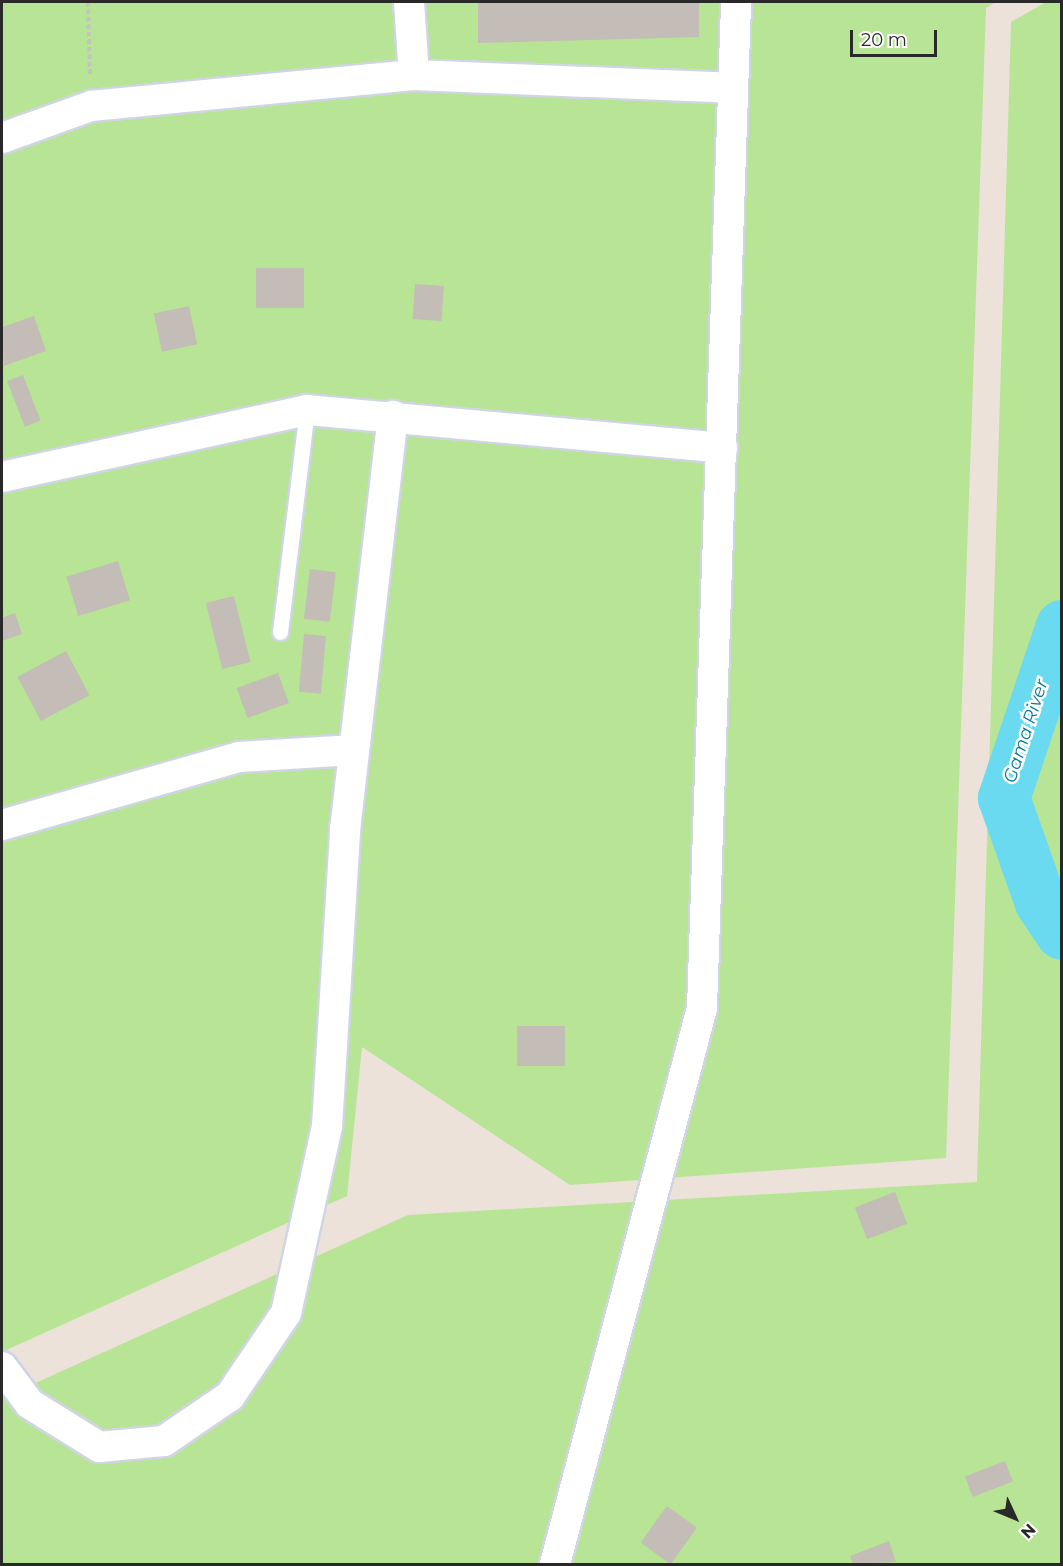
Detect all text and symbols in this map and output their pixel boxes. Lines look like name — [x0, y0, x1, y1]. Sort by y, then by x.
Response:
scale bar — [853, 18, 940, 56]
text: 20 m — [861, 29, 907, 51]
water label: Gama River — [999, 677, 1053, 785]
north arrow — [985, 1488, 1045, 1548]
text: N — [1017, 1520, 1040, 1542]

